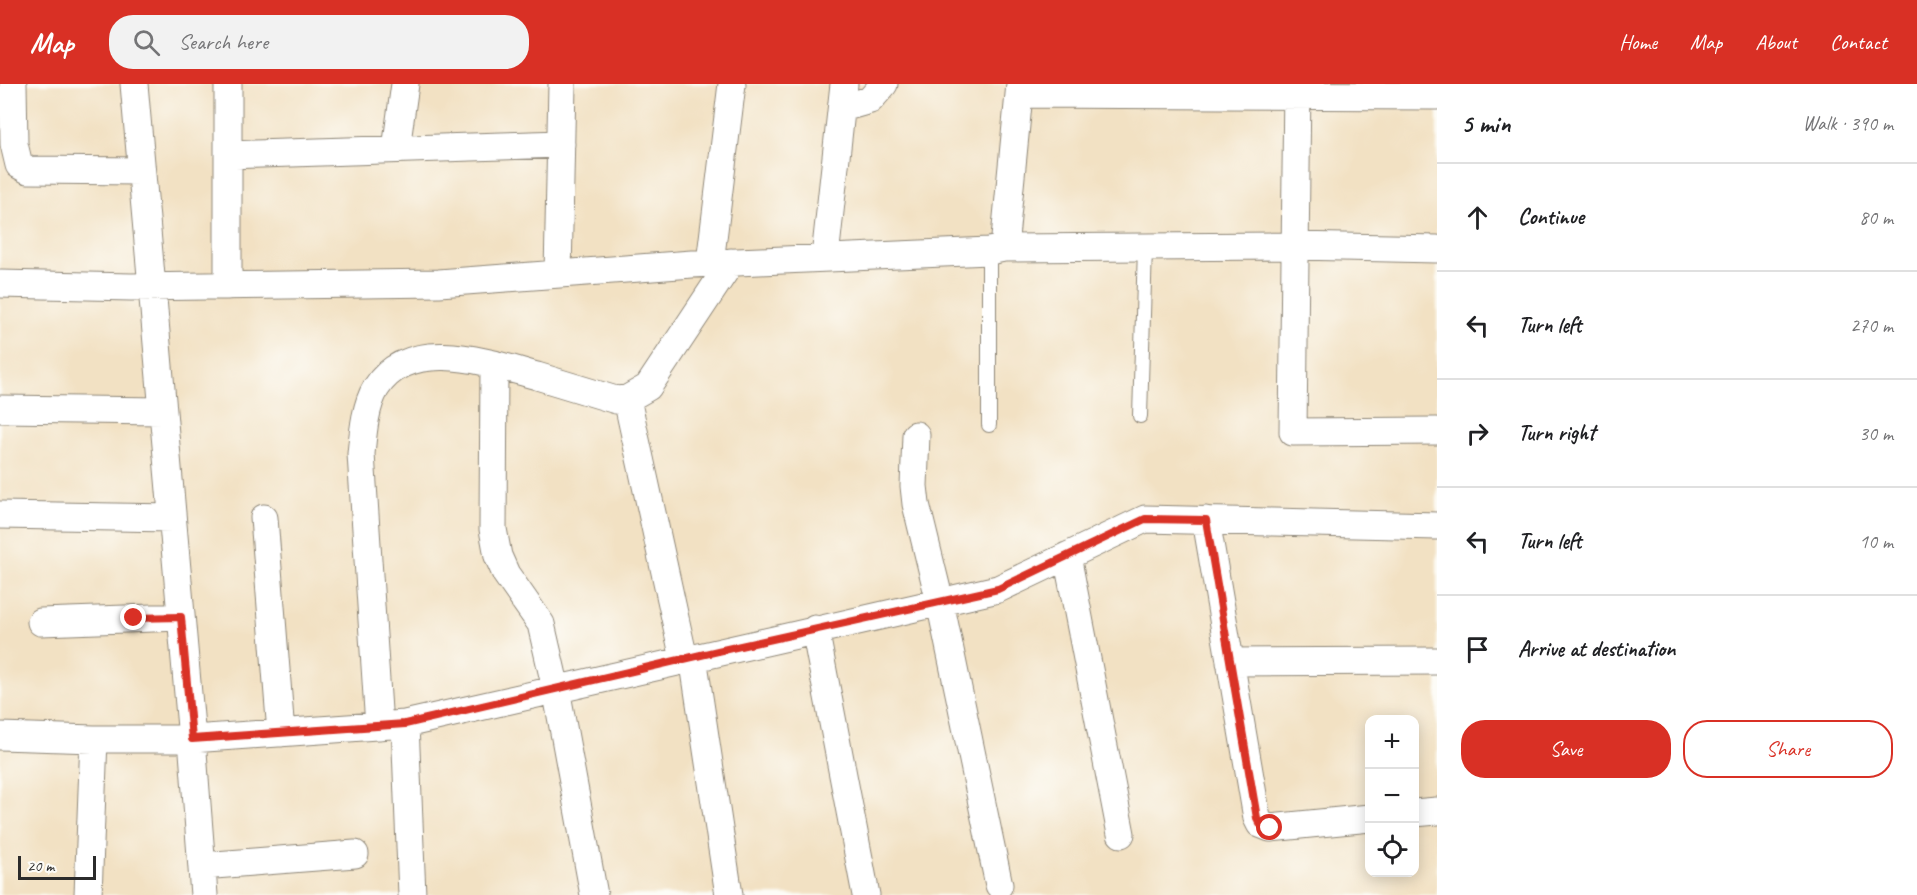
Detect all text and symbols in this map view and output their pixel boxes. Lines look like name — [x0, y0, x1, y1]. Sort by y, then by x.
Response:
search box — [109, 15, 529, 69]
text: Map — [30, 25, 73, 60]
icon: search — [130, 26, 163, 59]
text: Search here — [178, 28, 268, 56]
text: Home — [1619, 29, 1657, 55]
text: Map — [1690, 29, 1722, 55]
text: About — [1755, 29, 1797, 55]
text: Contact — [1830, 29, 1887, 55]
text: 5 min — [1461, 107, 1510, 140]
text: Walk · 390 m — [1803, 111, 1893, 136]
icon: ahead — [1461, 201, 1494, 234]
text: Continue — [1518, 203, 1584, 231]
text: 80 m — [1859, 205, 1893, 230]
icon: left — [1461, 309, 1494, 342]
text: Turn left — [1518, 311, 1582, 339]
text: 270 m — [1850, 313, 1893, 338]
icon: right — [1461, 417, 1494, 450]
text: Turn right — [1518, 419, 1595, 447]
text: 30 m — [1859, 421, 1893, 446]
icon: left — [1461, 525, 1494, 558]
text: Turn left — [1518, 527, 1582, 555]
text: 10 m — [1859, 529, 1893, 554]
route end — [120, 604, 146, 630]
icon: arrive — [1461, 633, 1494, 666]
text: Arrive at destination — [1518, 635, 1675, 663]
map controls — [1365, 715, 1419, 877]
button: + — [1365, 715, 1419, 769]
button: Save — [1461, 720, 1671, 778]
button: Share — [1683, 720, 1893, 778]
button: − — [1365, 769, 1419, 823]
route start — [1256, 814, 1282, 840]
button: locate — [1365, 823, 1419, 877]
scale bar — [18, 853, 96, 880]
text: 20 m — [27, 856, 54, 876]

